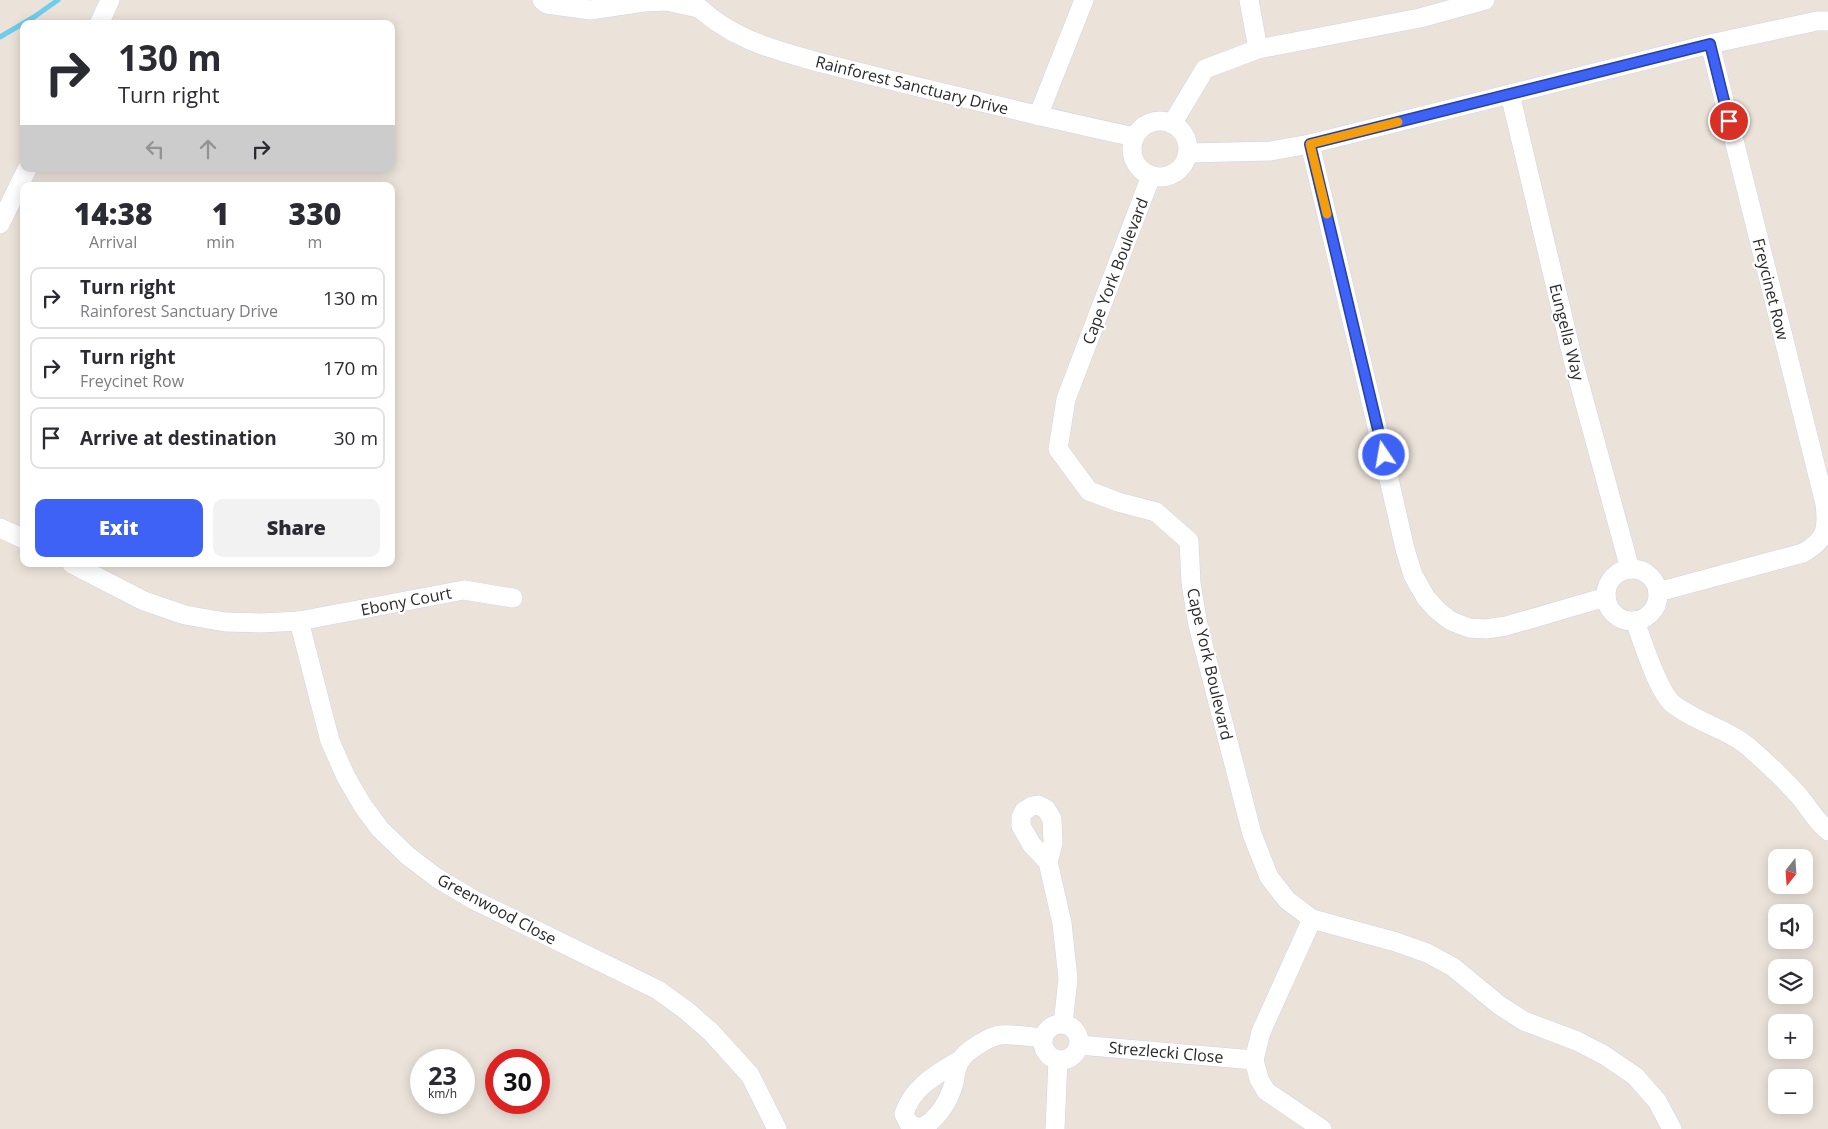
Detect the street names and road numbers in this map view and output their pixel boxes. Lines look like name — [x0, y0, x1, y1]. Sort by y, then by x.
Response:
street label: Rainforest Sanctuary Drive — [813, 50, 1011, 120]
street label: Cape York Boulevard — [1077, 194, 1153, 348]
street label: Freycinet Row — [1748, 236, 1794, 343]
street label: Eungella Way — [1544, 281, 1590, 384]
street label: Ebony Court — [359, 581, 454, 621]
street label: Cape York Boulevard — [1182, 586, 1238, 742]
street label: Greenwood Close — [434, 868, 560, 950]
street label: Strezlecki Close — [1108, 1036, 1224, 1068]

